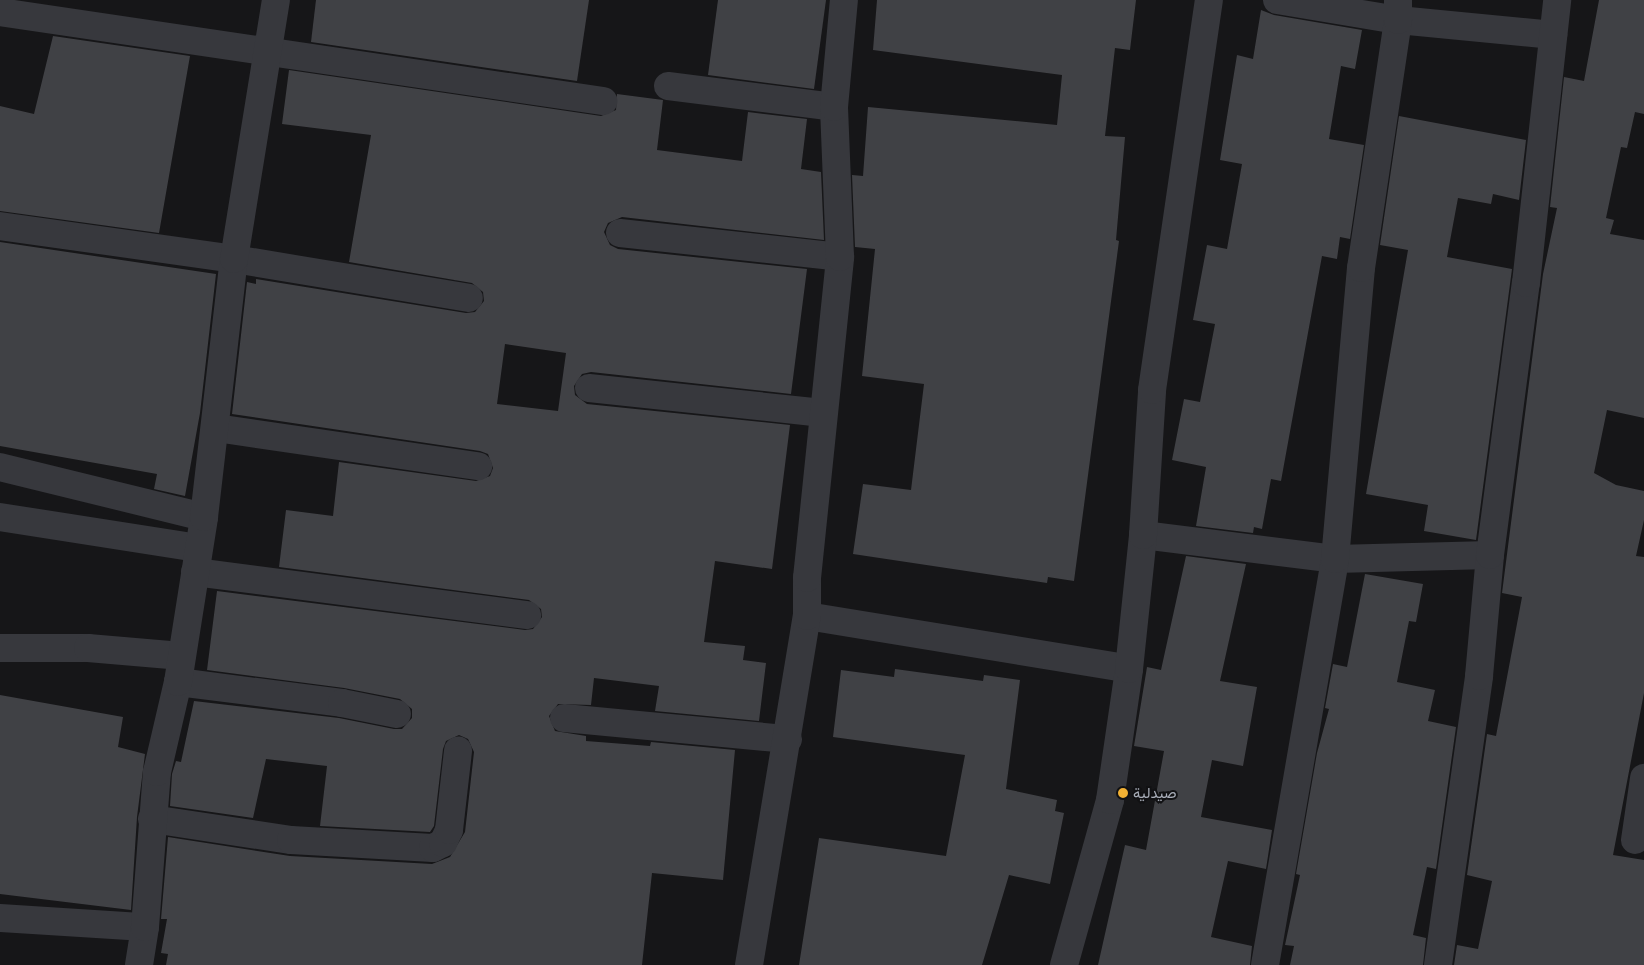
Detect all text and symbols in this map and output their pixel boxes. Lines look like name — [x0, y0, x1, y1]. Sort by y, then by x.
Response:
place label: صيدلية — [1133, 784, 1177, 802]
marker: صيدلية — [1117, 787, 1129, 799]

